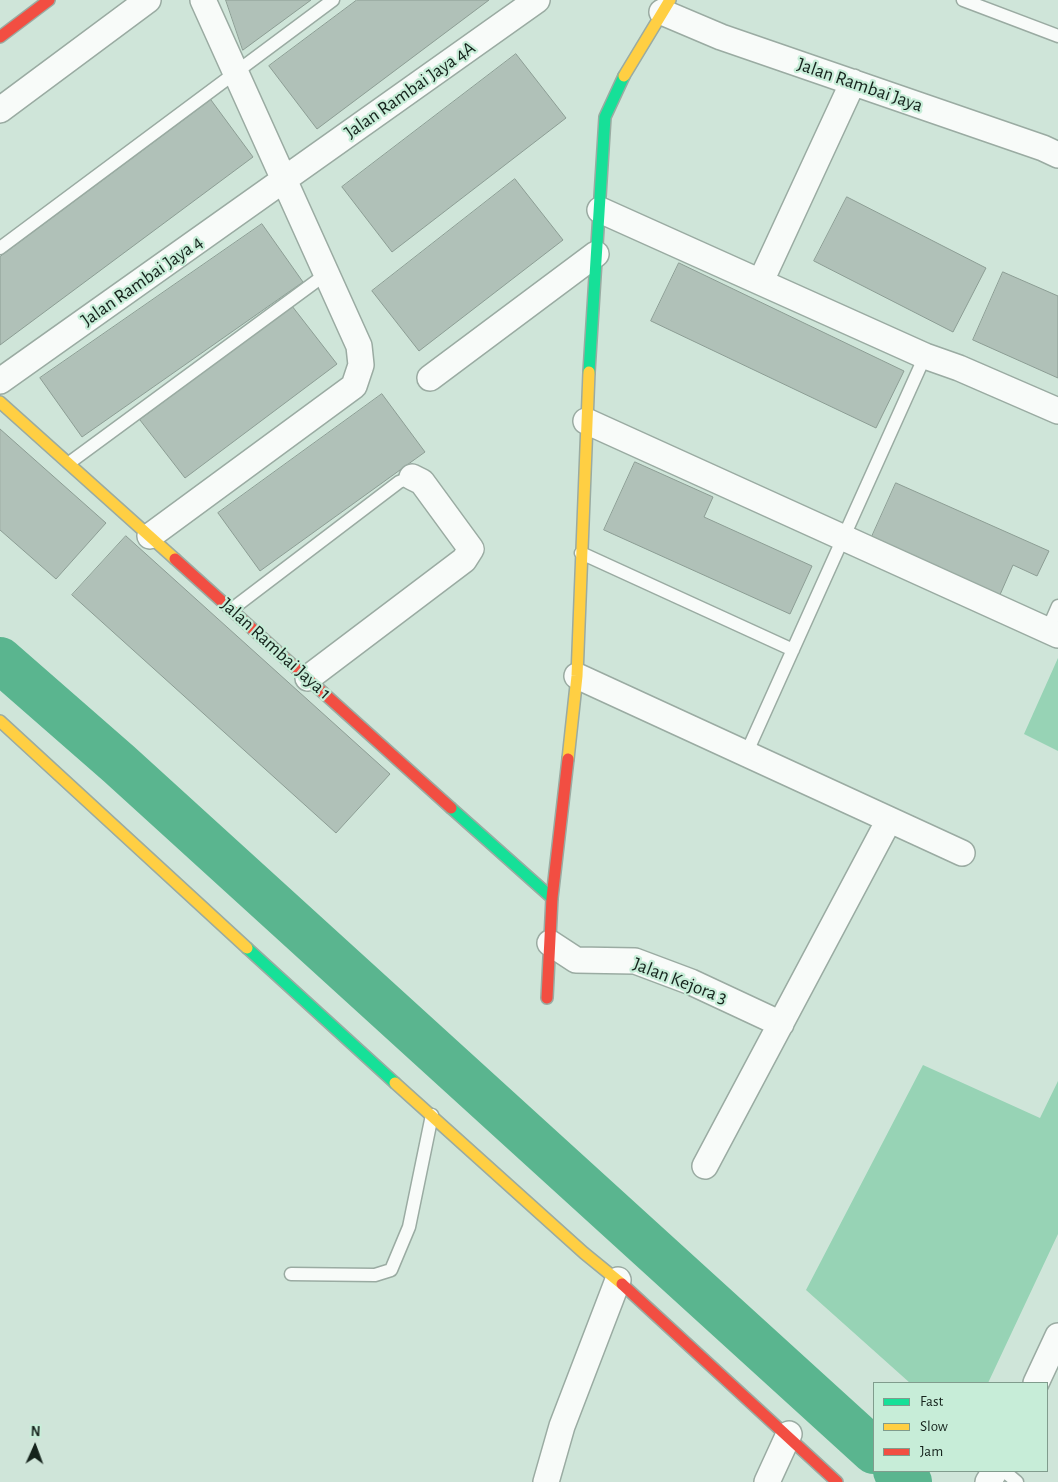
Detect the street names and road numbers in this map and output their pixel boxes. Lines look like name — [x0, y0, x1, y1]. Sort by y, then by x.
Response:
street label: Jalan Rambai Jaya 4A — [340, 36, 480, 144]
street label: Jalan Rambai Jaya — [794, 53, 926, 117]
street label: Jalan Rambai Jaya 4 — [77, 230, 207, 332]
street label: Jalan Rambai Jaya 1 — [216, 593, 336, 705]
street label: Jalan Kejora 3 — [630, 953, 730, 1009]

